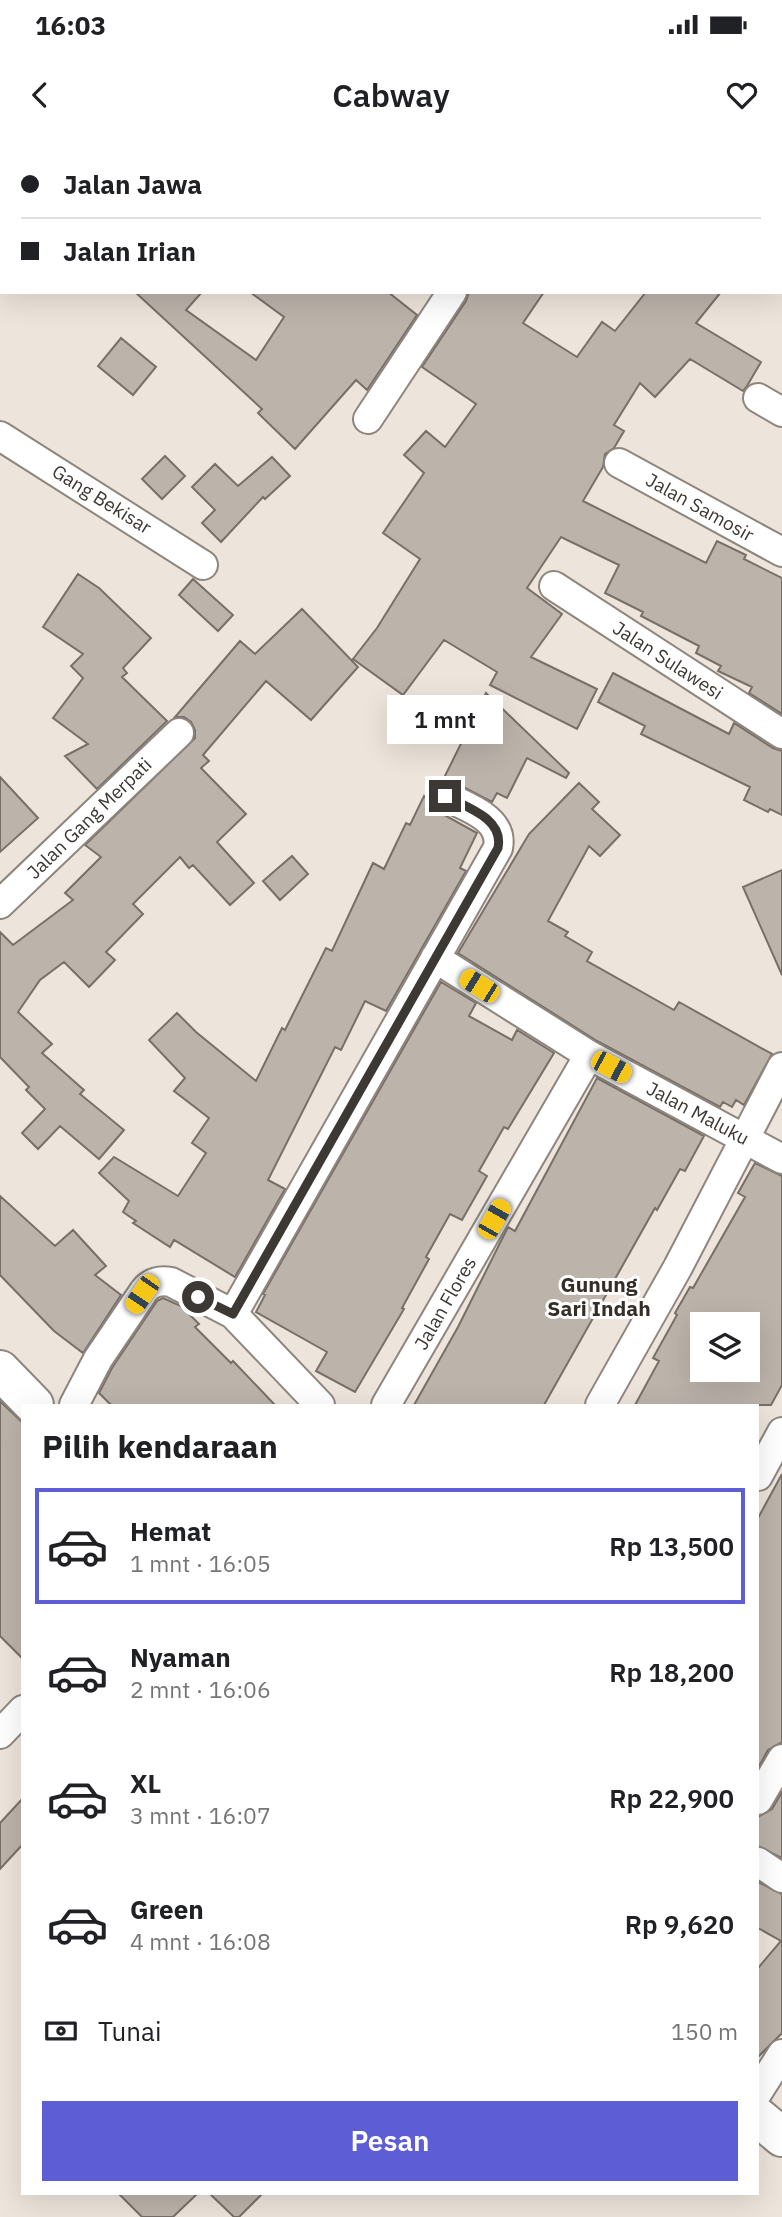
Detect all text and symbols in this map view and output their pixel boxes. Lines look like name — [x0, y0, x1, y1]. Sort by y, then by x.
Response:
text: 16:03 — [35, 8, 106, 42]
text: Cabway — [332, 74, 450, 116]
icon: back — [21, 76, 59, 114]
icon: heart — [723, 76, 761, 114]
text: Jalan Jawa — [63, 167, 202, 201]
text: Jalan Irian — [63, 234, 196, 268]
street label: Gang Bekisar — [48, 459, 156, 539]
street label: Jalan Samosir — [642, 467, 758, 547]
street label: Jalan Sulawesi — [608, 616, 728, 704]
callout: 1 mnt — [387, 694, 503, 744]
text: 1 mnt — [414, 704, 476, 734]
street label: Jalan Gang Merpati — [21, 752, 157, 884]
route end — [429, 780, 461, 812]
car — [456, 966, 503, 1006]
car — [588, 1048, 635, 1086]
street label: Jalan Maluku — [643, 1076, 753, 1150]
car — [475, 1196, 514, 1242]
street label: Jalan Flores — [409, 1252, 481, 1354]
district label: Gunung Sari Indah — [547, 1270, 651, 1322]
car — [122, 1271, 163, 1317]
route start — [182, 1281, 214, 1313]
map controls — [690, 1312, 760, 1382]
button: layers — [690, 1312, 760, 1382]
text: Pilih kendaraan — [42, 1425, 278, 1467]
text: Hemat — [130, 1514, 211, 1548]
icon: car — [46, 1515, 109, 1578]
text: Rp 13,500 — [609, 1529, 734, 1563]
text: 1 mnt · 16:05 — [130, 1548, 271, 1578]
text: Nyaman — [130, 1640, 231, 1674]
icon: car — [46, 1641, 109, 1704]
text: Rp 18,200 — [609, 1655, 734, 1689]
text: 2 mnt · 16:06 — [130, 1674, 271, 1704]
text: XL — [130, 1766, 161, 1800]
icon: car — [46, 1767, 109, 1830]
text: Rp 22,900 — [609, 1781, 734, 1815]
text: 3 mnt · 16:07 — [130, 1800, 271, 1830]
text: Green — [130, 1892, 204, 1926]
icon: car — [46, 1893, 109, 1956]
text: Rp 9,620 — [625, 1907, 734, 1941]
text: 4 mnt · 16:08 — [130, 1926, 271, 1956]
icon: cash — [42, 2012, 80, 2050]
text: Tunai — [98, 2014, 162, 2048]
text: 150 m — [671, 2016, 738, 2046]
button: Pesan — [42, 2101, 738, 2181]

